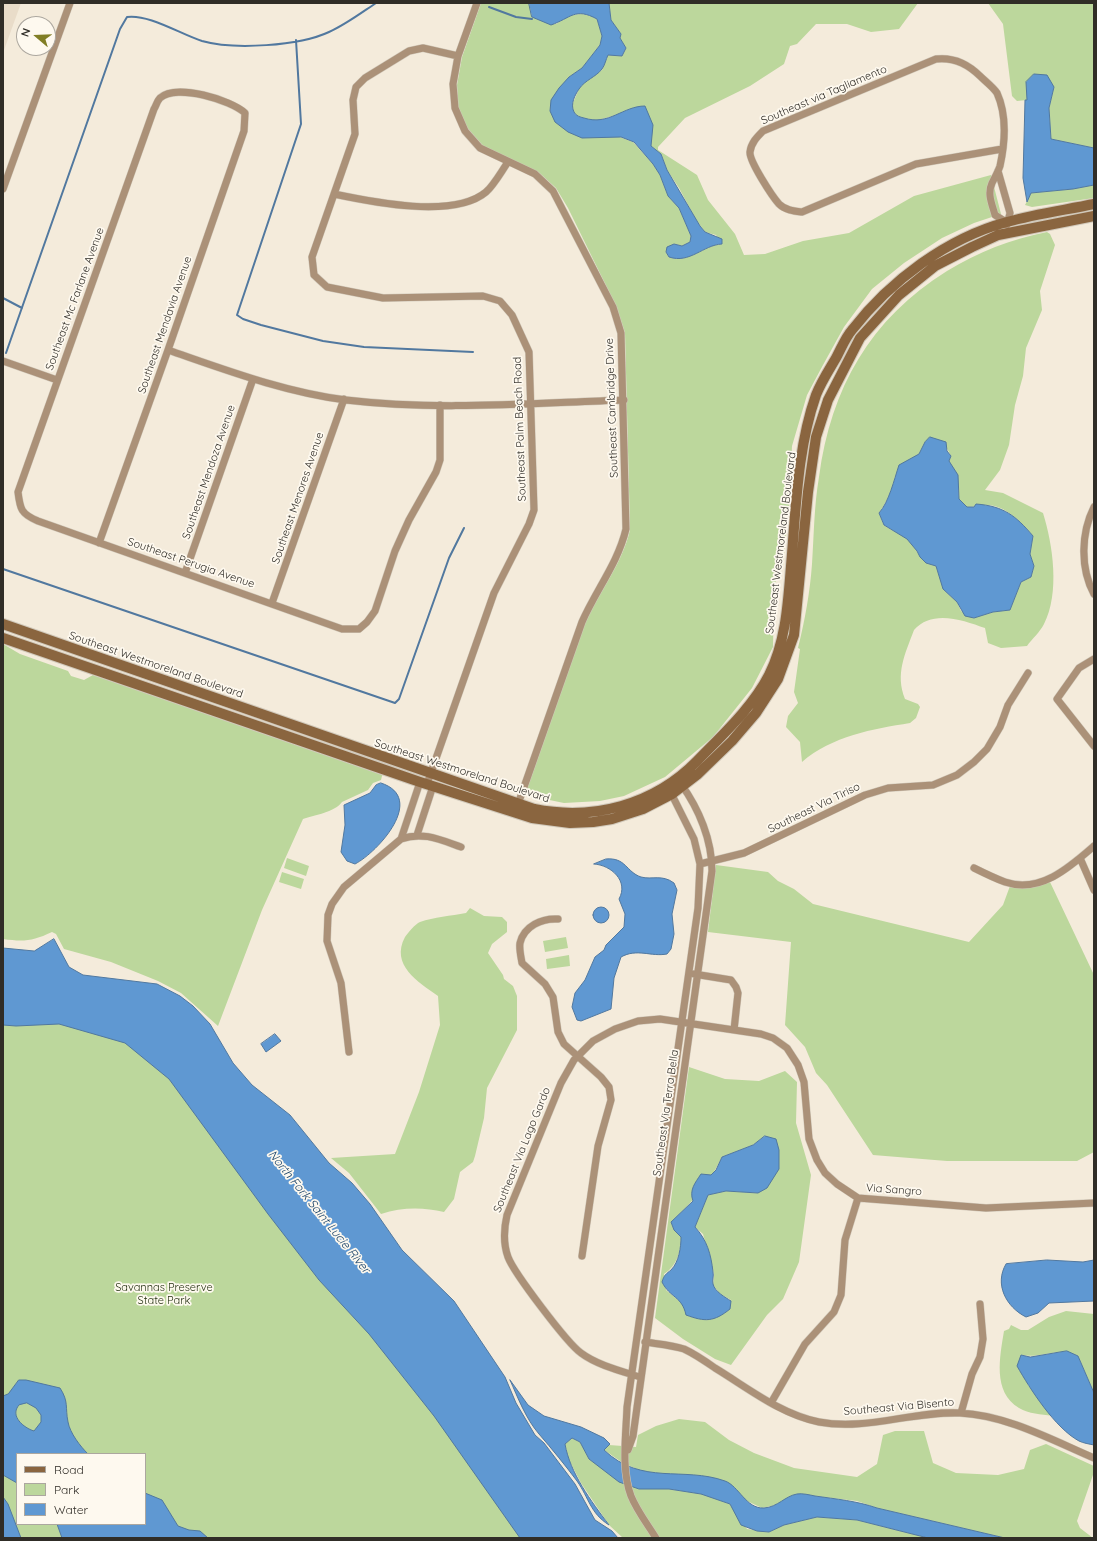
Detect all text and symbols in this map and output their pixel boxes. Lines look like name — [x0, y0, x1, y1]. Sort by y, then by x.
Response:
north arrow — [16, 16, 56, 56]
text: N — [18, 26, 34, 39]
street label: Southeast via Tagliamento — [759, 62, 889, 128]
street label: Southeast Mc Farlane Avenue — [43, 226, 107, 372]
street label: Southeast Mendavia Avenue — [135, 255, 195, 395]
street label: Southeast Cambridge Drive — [603, 338, 621, 478]
street label: Southeast Palm Beach Road — [511, 356, 529, 502]
street label: Southeast Mendoza Avenue — [180, 403, 238, 541]
street label: Southeast Menores Avenue — [269, 431, 327, 565]
street label: Southeast Westmoreland Boulevard — [763, 451, 799, 635]
street label: Southeast Perugia Avenue — [126, 535, 256, 591]
street label: Southeast Westmoreland Boulevard — [67, 629, 245, 701]
street label: Southeast Westmoreland Boulevard — [373, 736, 551, 806]
street label: Southeast Via Tiriso — [766, 780, 862, 836]
street label: Southeast Via Terra Bella — [651, 1049, 681, 1177]
street label: Southeast Via Lago Gardo — [491, 1086, 553, 1214]
water label: North Fork Saint Lucie River — [265, 1148, 373, 1276]
street label: Via Sangro — [866, 1181, 922, 1199]
park label: Savannas Preserve State Park — [115, 1281, 213, 1307]
street label: Southeast Via Bisento — [843, 1396, 955, 1418]
legend — [16, 1453, 146, 1525]
text: Road — [54, 1462, 84, 1477]
text: Park — [54, 1482, 79, 1497]
text: Water — [54, 1502, 88, 1517]

